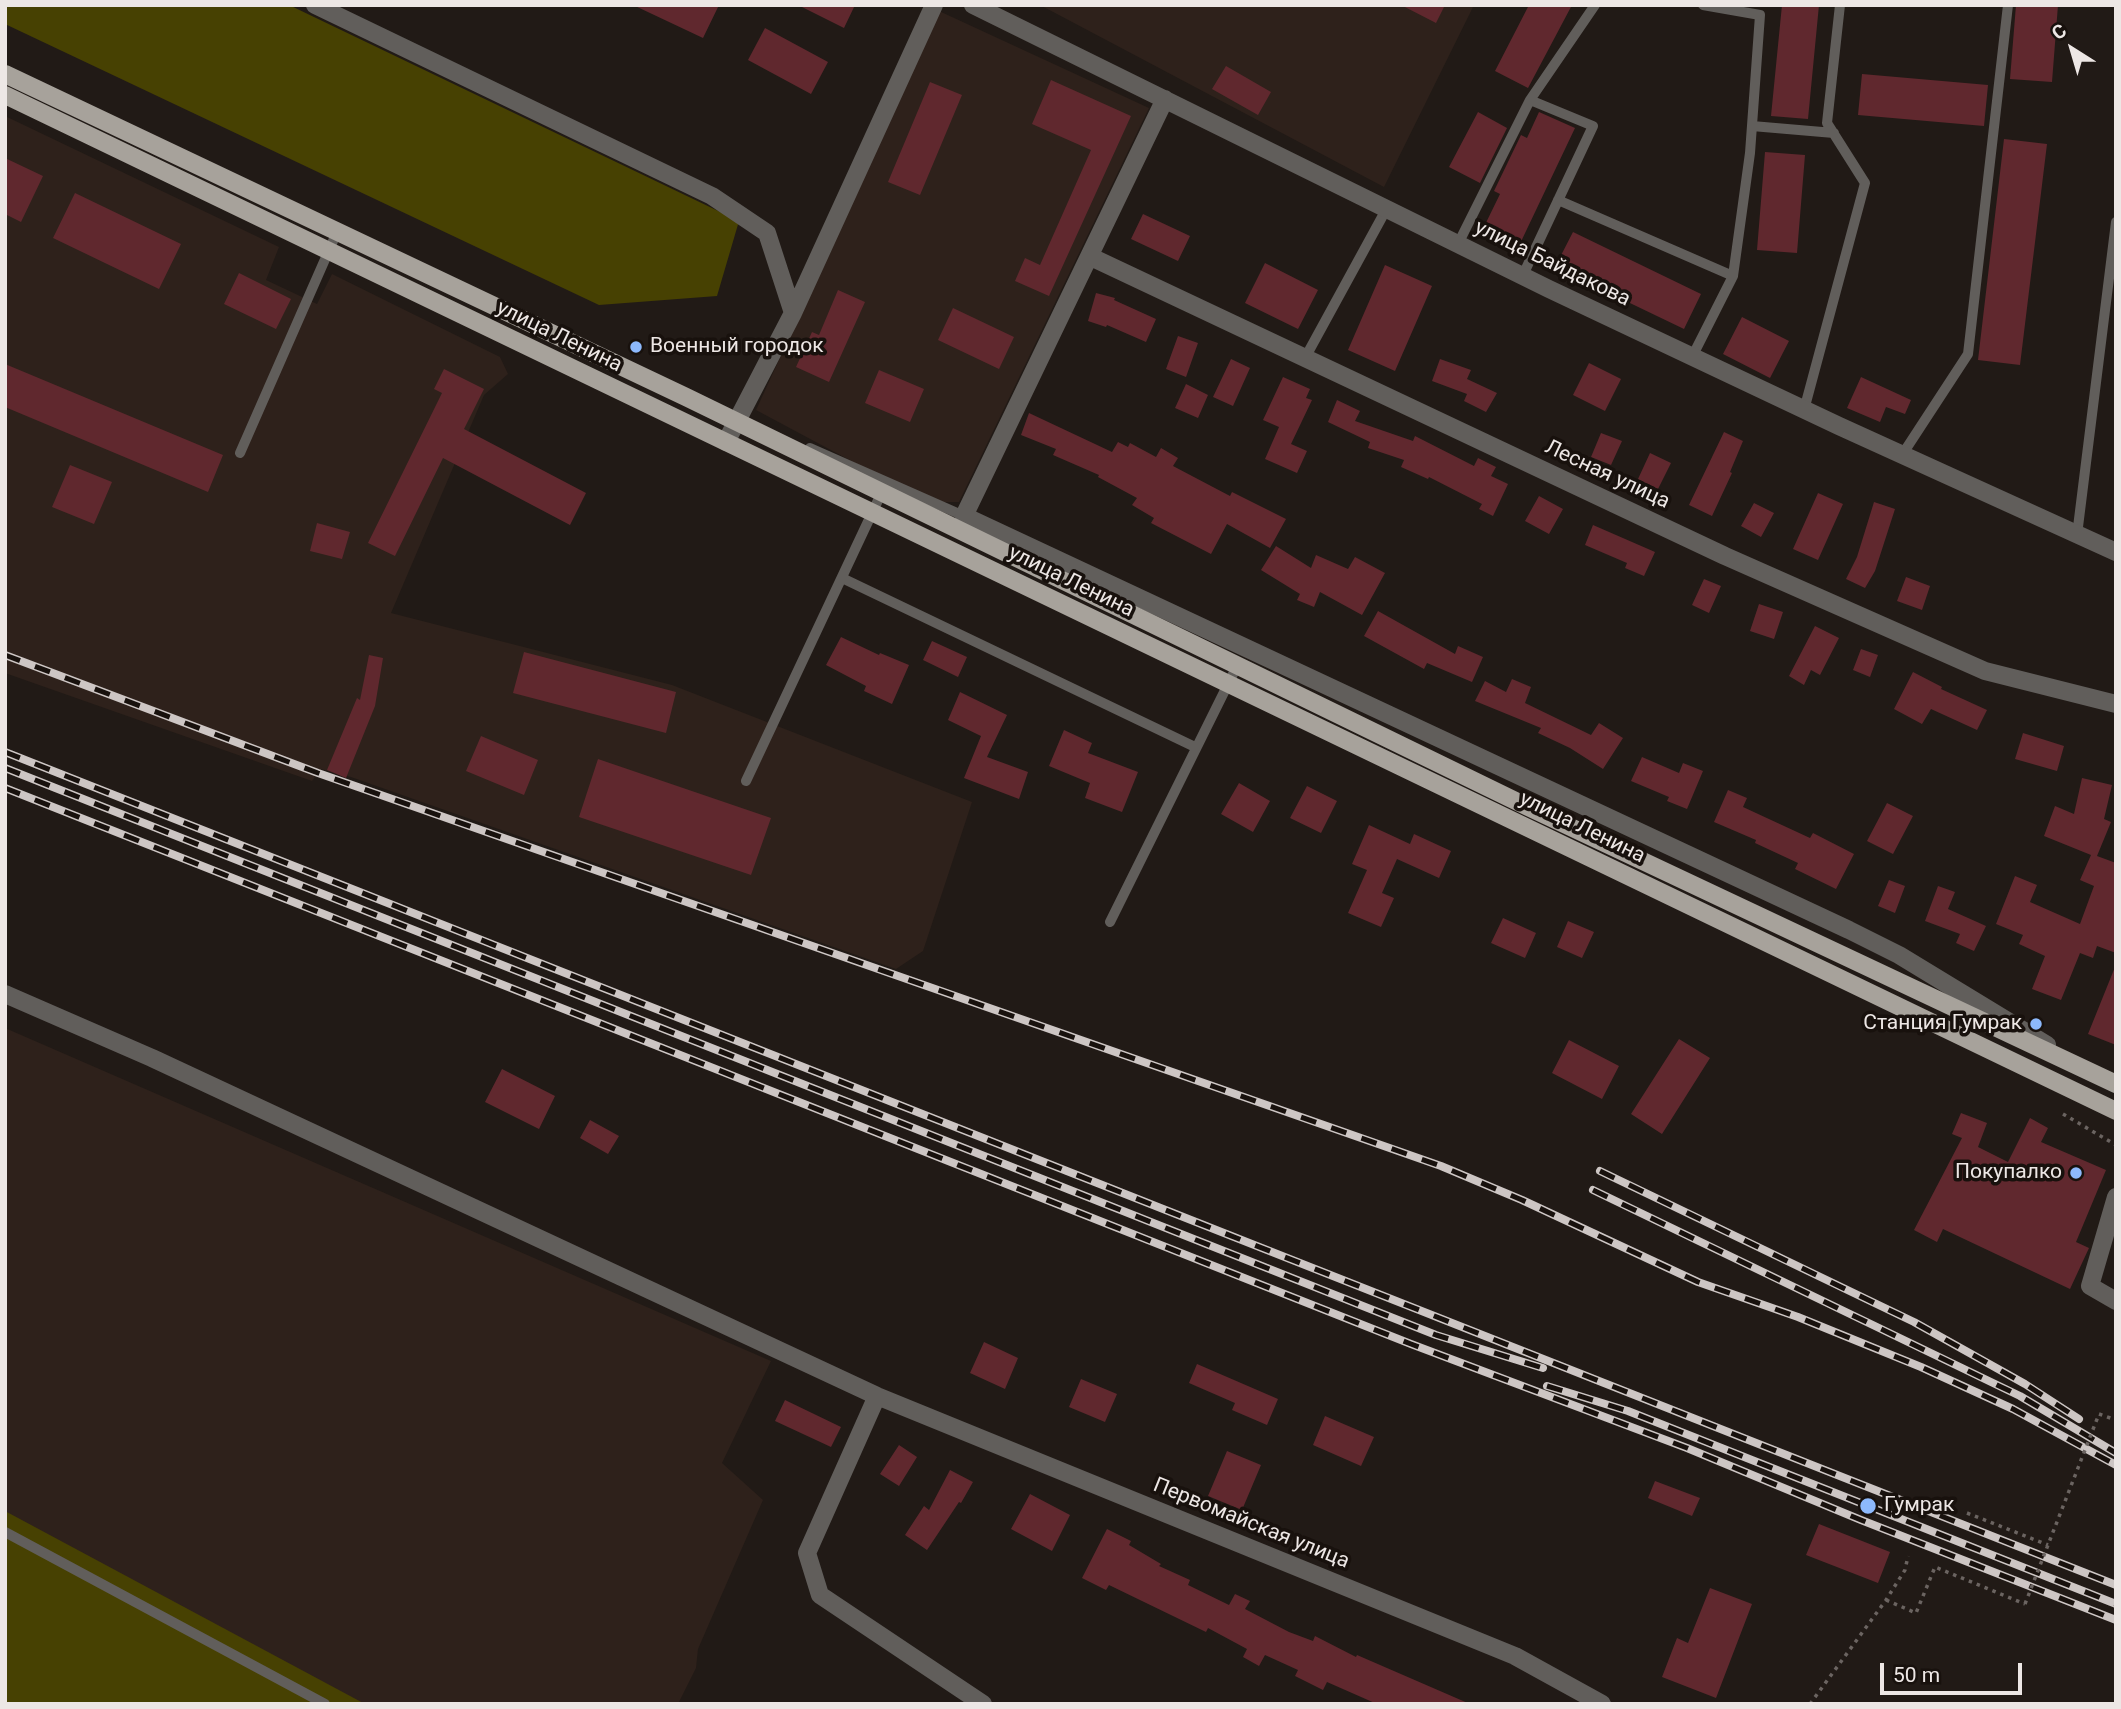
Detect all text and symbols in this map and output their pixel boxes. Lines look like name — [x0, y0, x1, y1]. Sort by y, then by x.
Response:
north arrow — [2037, 14, 2107, 84]
text: С — [2047, 19, 2071, 45]
street label: улица Байдакова — [1470, 215, 1634, 313]
street label: улица Ленина — [492, 296, 626, 378]
place label: Военный городок — [650, 334, 824, 360]
marker: Военный городок — [628, 339, 644, 355]
street label: Лесная улица — [1541, 435, 1673, 515]
street label: улица Ленина — [1004, 541, 1138, 623]
street label: улица Ленина — [1515, 787, 1649, 869]
place label: Станция Гумрак — [1863, 1011, 2022, 1037]
marker: Станция Гумрак — [2028, 1016, 2044, 1032]
place label: Покупалко — [1955, 1160, 2062, 1186]
marker: Покупалко — [2068, 1165, 2084, 1181]
street label: Первомайская улица — [1149, 1473, 1353, 1575]
place label: Гумрак — [1884, 1493, 1954, 1519]
marker: Гумрак — [1858, 1496, 1878, 1516]
scale bar — [1883, 1650, 2025, 1694]
text: 50 m — [1893, 1663, 1940, 1687]

